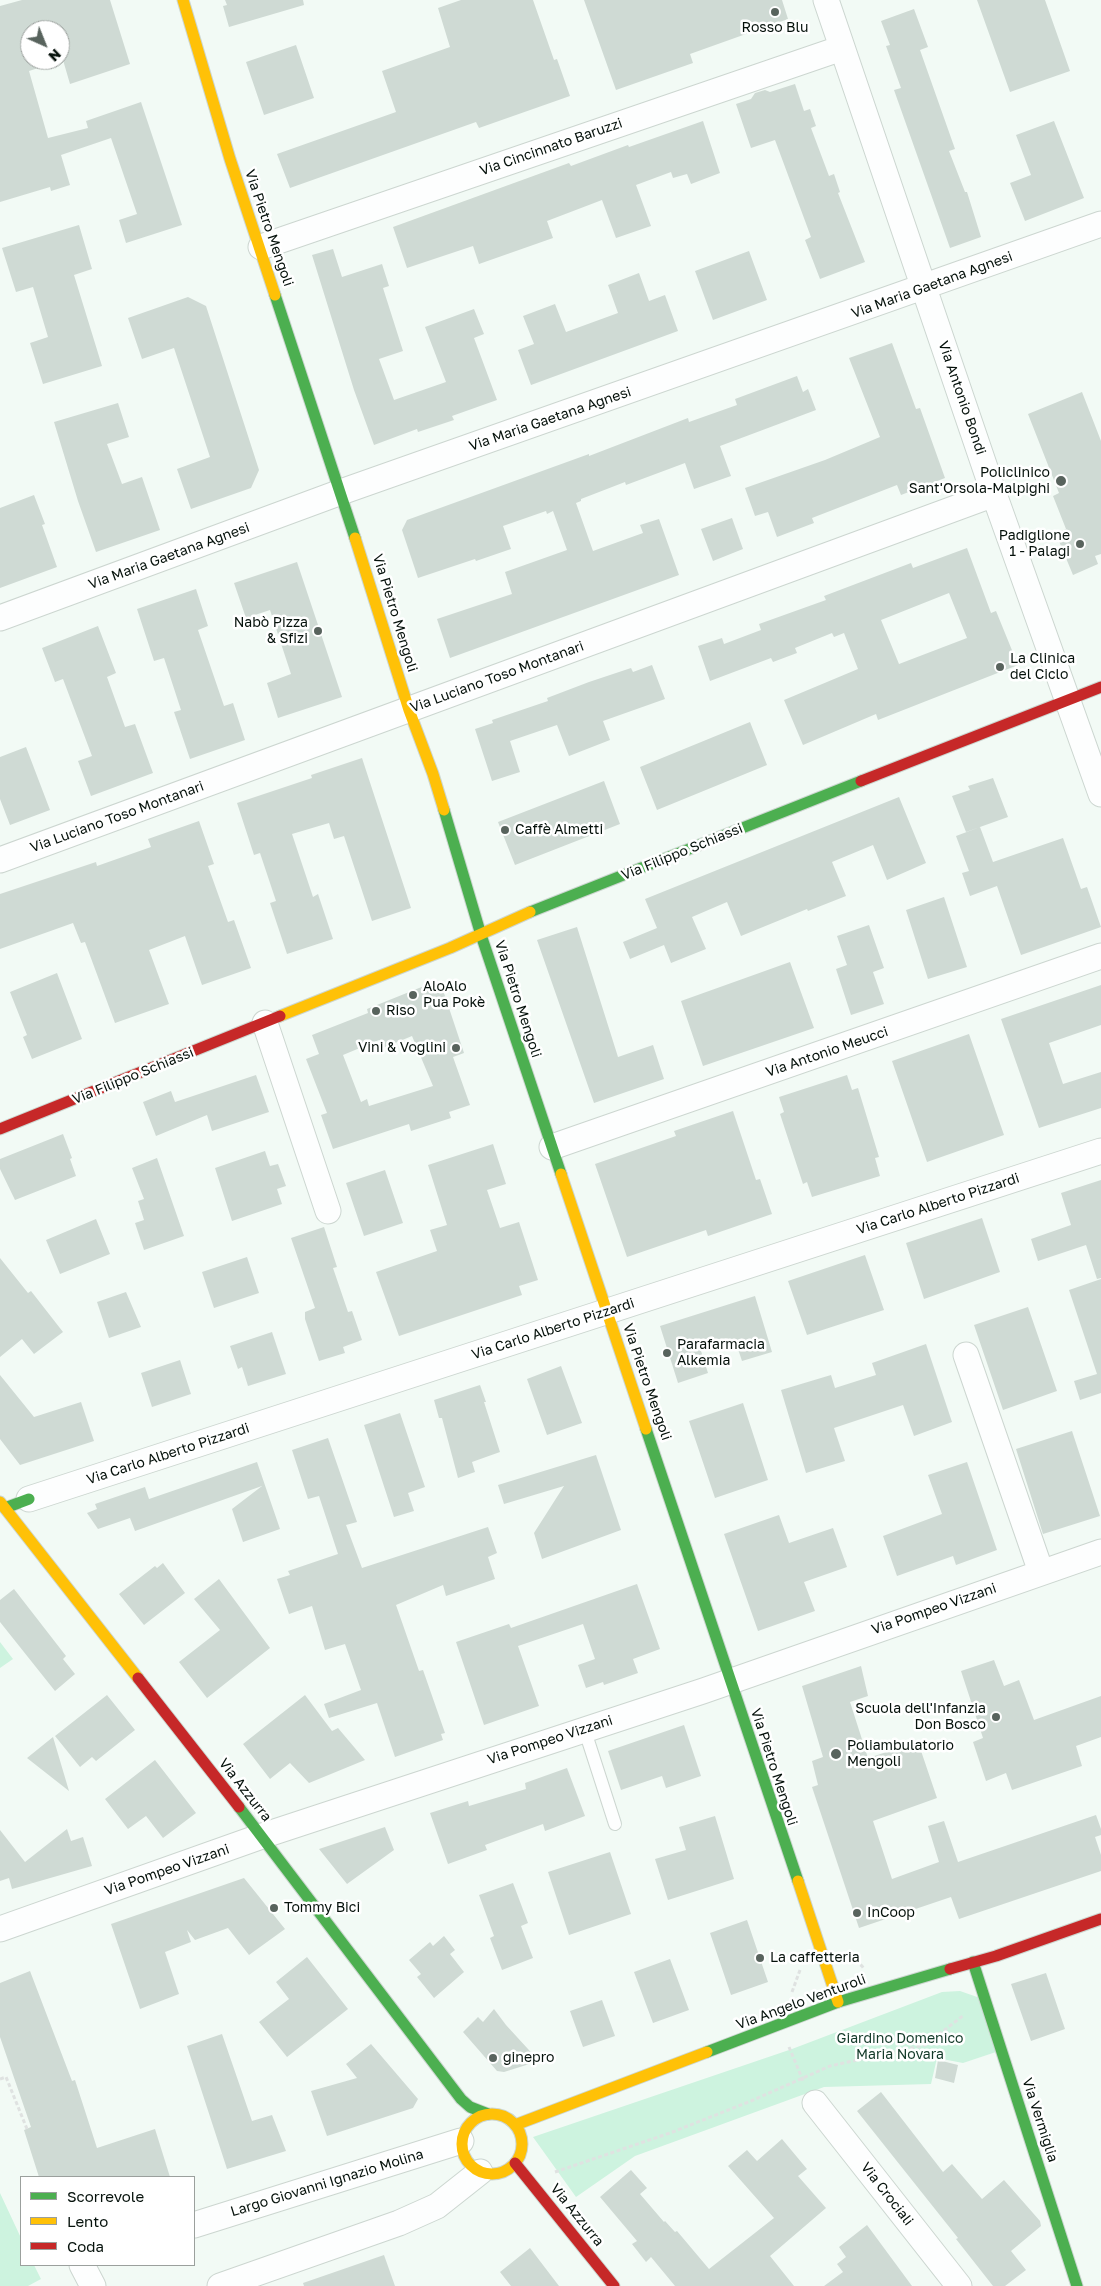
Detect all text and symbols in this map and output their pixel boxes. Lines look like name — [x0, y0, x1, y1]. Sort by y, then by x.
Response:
marker: Rosso Blu — [769, 6, 781, 18]
north arrow — [20, 20, 70, 70]
place label: Rosso Blu — [742, 20, 808, 36]
text: N — [45, 46, 65, 65]
street label: Via Cincinnato Baruzzi — [477, 115, 625, 179]
street label: Via Pietro Mengoli — [241, 167, 297, 289]
street label: Via Maria Gaetana Agnesi — [849, 248, 1015, 322]
street label: Via Antonio Bondi — [935, 339, 989, 457]
street label: Via Maria Gaetana Agnesi — [467, 383, 633, 455]
place label: Policlinico Sant'Orsola-Malpighi — [909, 465, 1050, 498]
marker: Policlinico Sant'Orsola-Malpighi — [1054, 474, 1068, 488]
street label: Via Maria Gaetana Agnesi — [86, 519, 252, 593]
place label: Padiglione 1 - Palagi — [999, 528, 1070, 560]
marker: Padiglione 1 - Palagi — [1074, 538, 1086, 550]
street label: Via Pietro Mengoli — [369, 552, 421, 674]
place label: Nabò Pizza & Sfizi — [234, 615, 308, 648]
marker: Nabò Pizza & Sfizi — [312, 625, 324, 637]
street label: Via Luciano Toso Montanari — [408, 638, 586, 716]
place label: La Clinica del Ciclo — [1010, 651, 1075, 684]
marker: La Clinica del Ciclo — [994, 661, 1006, 673]
street label: Via Luciano Toso Montanari — [28, 778, 206, 856]
street label: Via Filippo Schiassi — [619, 820, 745, 884]
place label: Caffè Almetti — [515, 822, 603, 838]
marker: Caffè Almetti — [499, 824, 511, 836]
street label: Via Pietro Mengoli — [491, 938, 545, 1060]
place label: AloAlo Pua Pokè — [423, 979, 485, 1012]
marker: AloAlo Pua Pokè — [407, 989, 419, 1001]
place label: Riso — [386, 1003, 415, 1019]
marker: Riso — [370, 1005, 382, 1017]
street label: Via Antonio Meucci — [764, 1023, 890, 1081]
place label: Vini & Voglini — [358, 1040, 446, 1056]
marker: Vini & Voglini — [450, 1042, 462, 1054]
street label: Via Filippo Schiassi — [70, 1044, 196, 1108]
street label: Via Carlo Alberto Pizzardi — [854, 1170, 1022, 1238]
street label: Via Carlo Alberto Pizzardi — [469, 1295, 637, 1363]
street label: Via Pietro Mengoli — [619, 1321, 675, 1443]
place label: Parafarmacia Alkemia — [677, 1337, 765, 1370]
marker: Parafarmacia Alkemia — [661, 1347, 673, 1359]
street label: Via Carlo Alberto Pizzardi — [84, 1420, 252, 1488]
street label: Via Pompeo Vizzani — [869, 1580, 999, 1638]
place label: Scuola dell'Infanzia Don Bosco — [855, 1701, 986, 1734]
street label: Via Pietro Mengoli — [747, 1706, 801, 1828]
marker: Scuola dell'Infanzia Don Bosco — [990, 1711, 1002, 1723]
street label: Via Pompeo Vizzani — [485, 1712, 615, 1768]
place label: Poliambulatorio Mengoli — [847, 1738, 954, 1770]
marker: Poliambulatorio Mengoli — [829, 1747, 843, 1761]
street label: Via Azzurra — [215, 1755, 275, 1825]
street label: Via Pompeo Vizzani — [102, 1841, 232, 1899]
place label: Tommy Bici — [284, 1900, 360, 1916]
marker: Tommy Bici — [268, 1902, 280, 1914]
place label: InCoop — [867, 1905, 915, 1921]
marker: InCoop — [851, 1907, 863, 1919]
place label: La caffetteria — [770, 1950, 860, 1966]
marker: La caffetteria — [754, 1952, 766, 1964]
street label: Via Angelo Venturoli — [734, 1971, 868, 2033]
park label: Giardino Domenico Maria Novara — [837, 2031, 963, 2064]
place label: ginepro — [503, 2050, 554, 2066]
marker: ginepro — [487, 2052, 499, 2064]
street label: Via Vermiglia — [1018, 2076, 1062, 2164]
street label: Largo Giovanni Ignazio Molina — [228, 2146, 426, 2220]
street label: Via Crociali — [857, 2159, 917, 2229]
legend — [20, 2176, 195, 2266]
street label: Via Azzurra — [547, 2180, 607, 2250]
text: Scorrevole — [67, 2187, 144, 2205]
text: Lento — [67, 2212, 108, 2230]
text: Coda — [67, 2237, 104, 2255]

